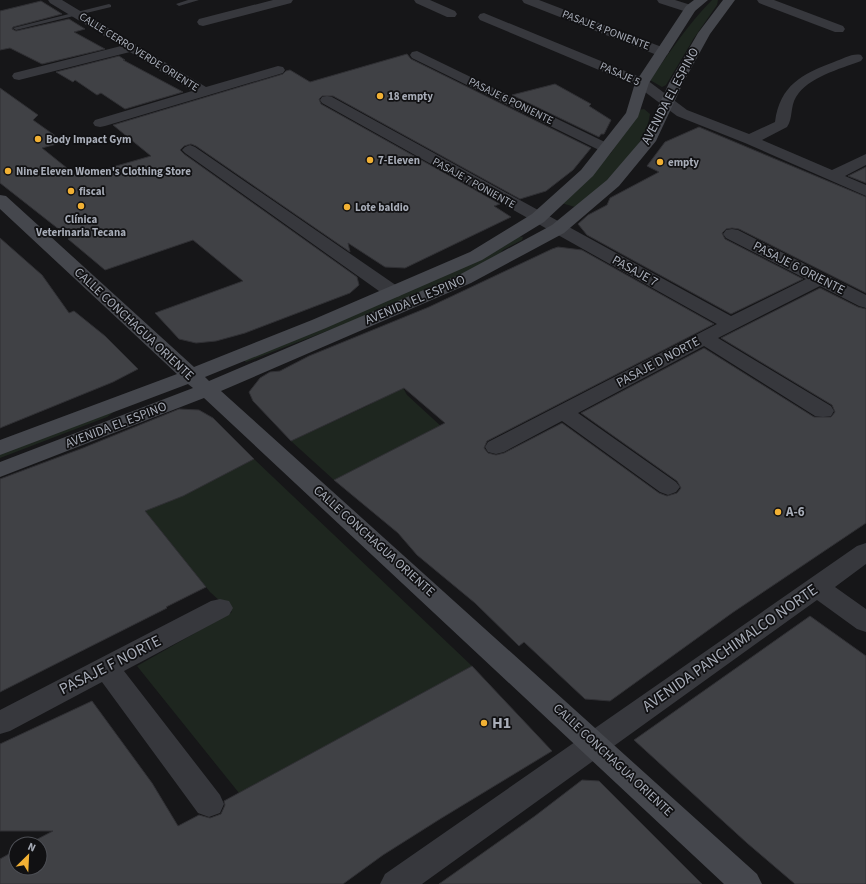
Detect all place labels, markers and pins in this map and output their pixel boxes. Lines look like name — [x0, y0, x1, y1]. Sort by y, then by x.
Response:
place label: 18 empty — [388, 89, 433, 104]
marker: 18 empty — [375, 91, 385, 101]
place label: Body Impact Gym — [46, 132, 131, 147]
marker: Body Impact Gym — [33, 134, 43, 144]
place label: 7-Eleven — [378, 153, 420, 168]
marker: 7-Eleven — [365, 155, 375, 165]
place label: empty — [668, 155, 699, 170]
marker: empty — [655, 157, 665, 167]
place label: Nine Eleven Women's Clothing Store — [16, 164, 191, 179]
marker: Nine Eleven Women's Clothing Store — [3, 166, 13, 176]
place label: fiscal — [79, 184, 105, 199]
marker: fiscal — [66, 186, 76, 196]
place label: Lote baldio — [355, 200, 409, 215]
marker: Clínica Veterinaria Tecana — [76, 201, 86, 211]
marker: Lote baldio — [342, 202, 352, 212]
place label: Clínica Veterinaria Tecana — [35, 212, 126, 240]
place label: A-6 — [785, 503, 805, 521]
marker: A-6 — [773, 507, 783, 517]
place label: H1 — [492, 712, 511, 734]
marker: H1 — [479, 718, 489, 728]

